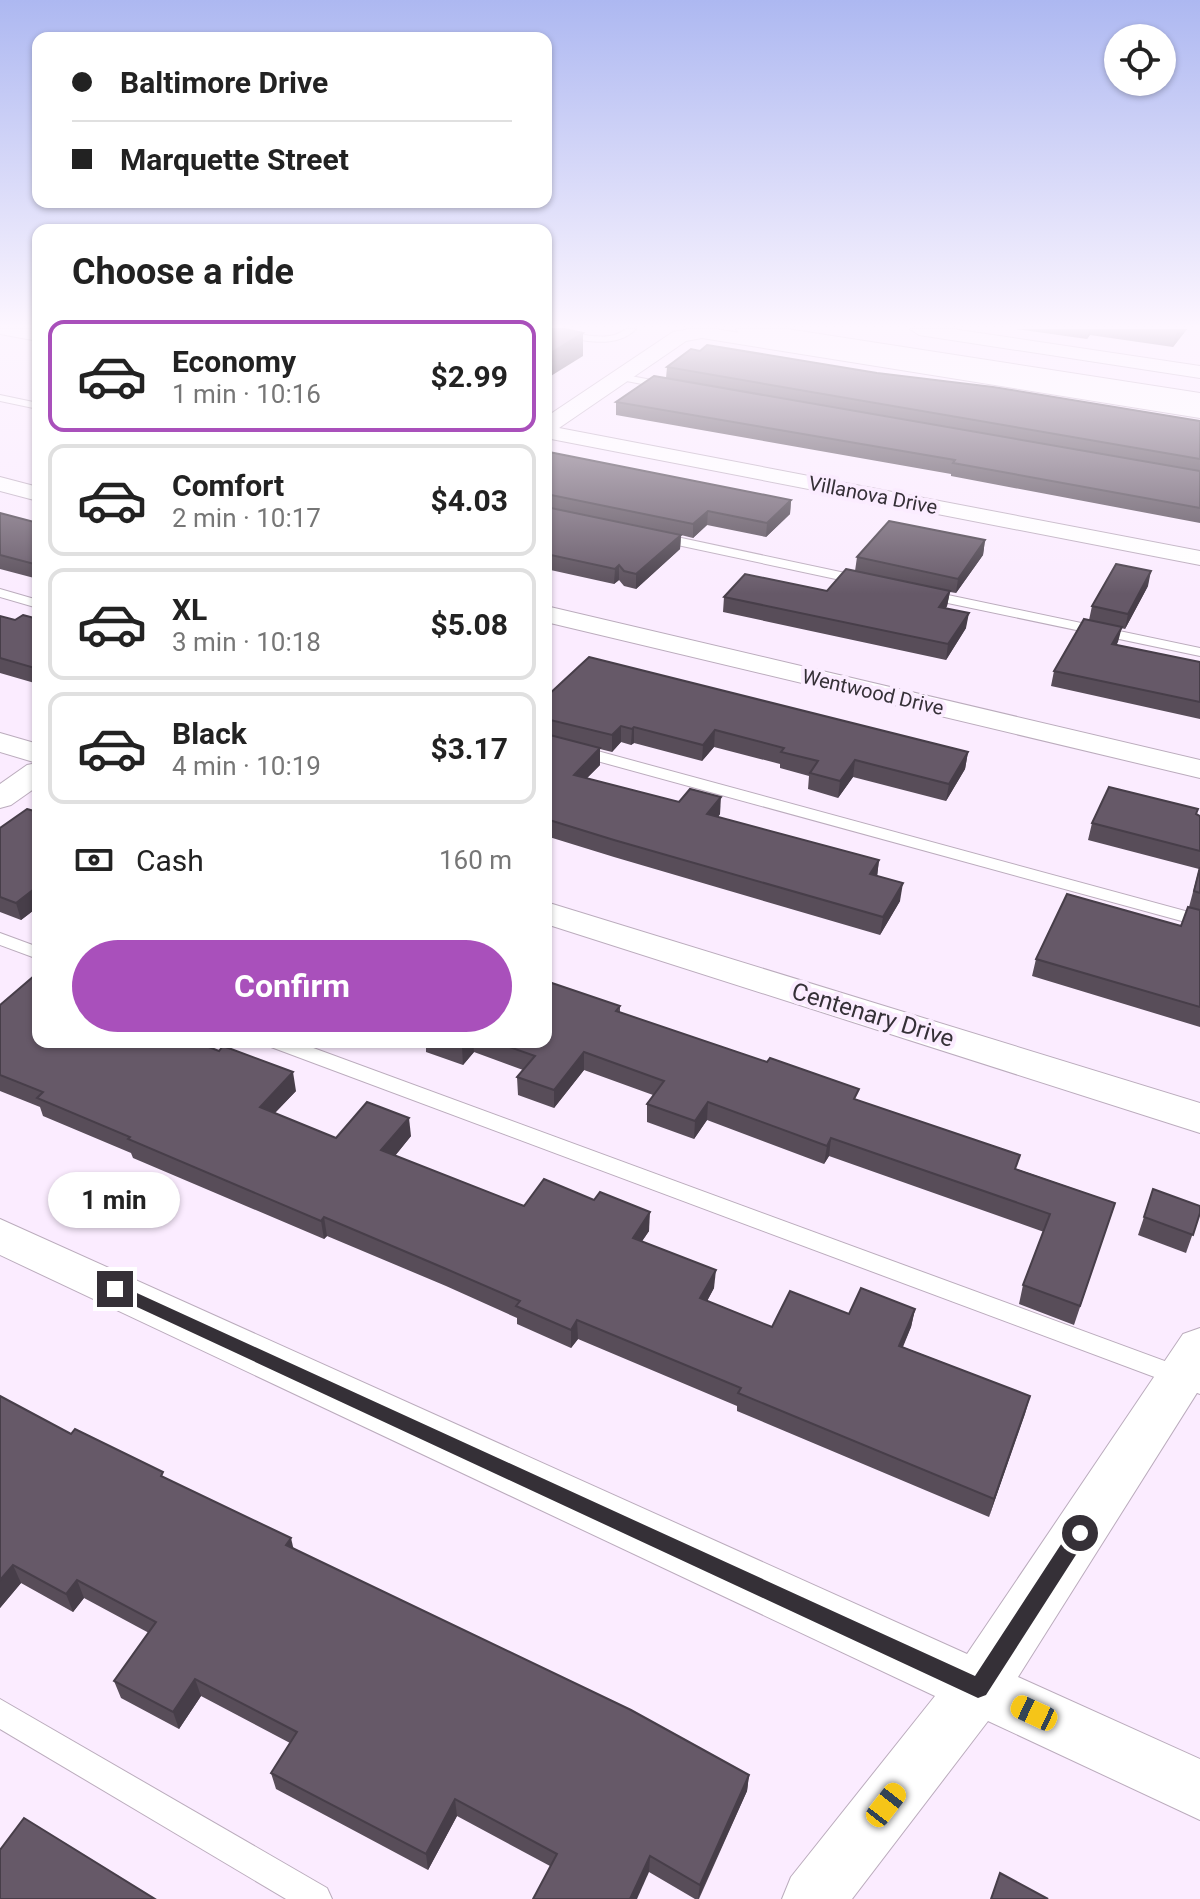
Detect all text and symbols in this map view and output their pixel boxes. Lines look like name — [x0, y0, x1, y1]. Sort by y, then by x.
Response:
map controls — [1104, 24, 1176, 96]
button: locate — [1104, 24, 1176, 96]
text: Baltimore Drive — [120, 65, 328, 100]
text: Marquette Street — [120, 142, 349, 177]
text: Choose a ride — [72, 251, 294, 293]
icon: car — [76, 340, 148, 412]
text: Economy — [172, 344, 296, 379]
text: $2.99 — [430, 359, 508, 394]
text: 1 min · 10:16 — [172, 379, 321, 409]
icon: car — [76, 464, 148, 536]
text: Comfort — [172, 468, 284, 503]
street label: Villanova Drive — [806, 471, 940, 519]
text: $4.03 — [430, 483, 508, 518]
text: 2 min · 10:17 — [172, 503, 321, 533]
icon: car — [76, 588, 148, 660]
text: XL — [172, 592, 207, 627]
text: $5.08 — [430, 607, 508, 642]
text: 3 min · 10:18 — [172, 627, 321, 657]
street label: Wentwood Drive — [800, 664, 946, 720]
icon: car — [76, 712, 148, 784]
text: Black — [172, 716, 247, 751]
text: $3.17 — [430, 731, 508, 766]
text: 4 min · 10:19 — [172, 751, 321, 781]
icon: cash — [72, 838, 116, 882]
text: Cash — [136, 843, 204, 878]
text: 160 m — [439, 845, 512, 875]
button: Confirm — [72, 940, 512, 1032]
street label: Centenary Drive — [789, 977, 957, 1053]
callout: 1 min — [49, 1173, 181, 1229]
text: 1 min — [81, 1185, 147, 1215]
route end — [97, 1271, 133, 1307]
route start — [1062, 1515, 1098, 1551]
car — [1007, 1692, 1061, 1734]
car — [862, 1779, 910, 1831]

